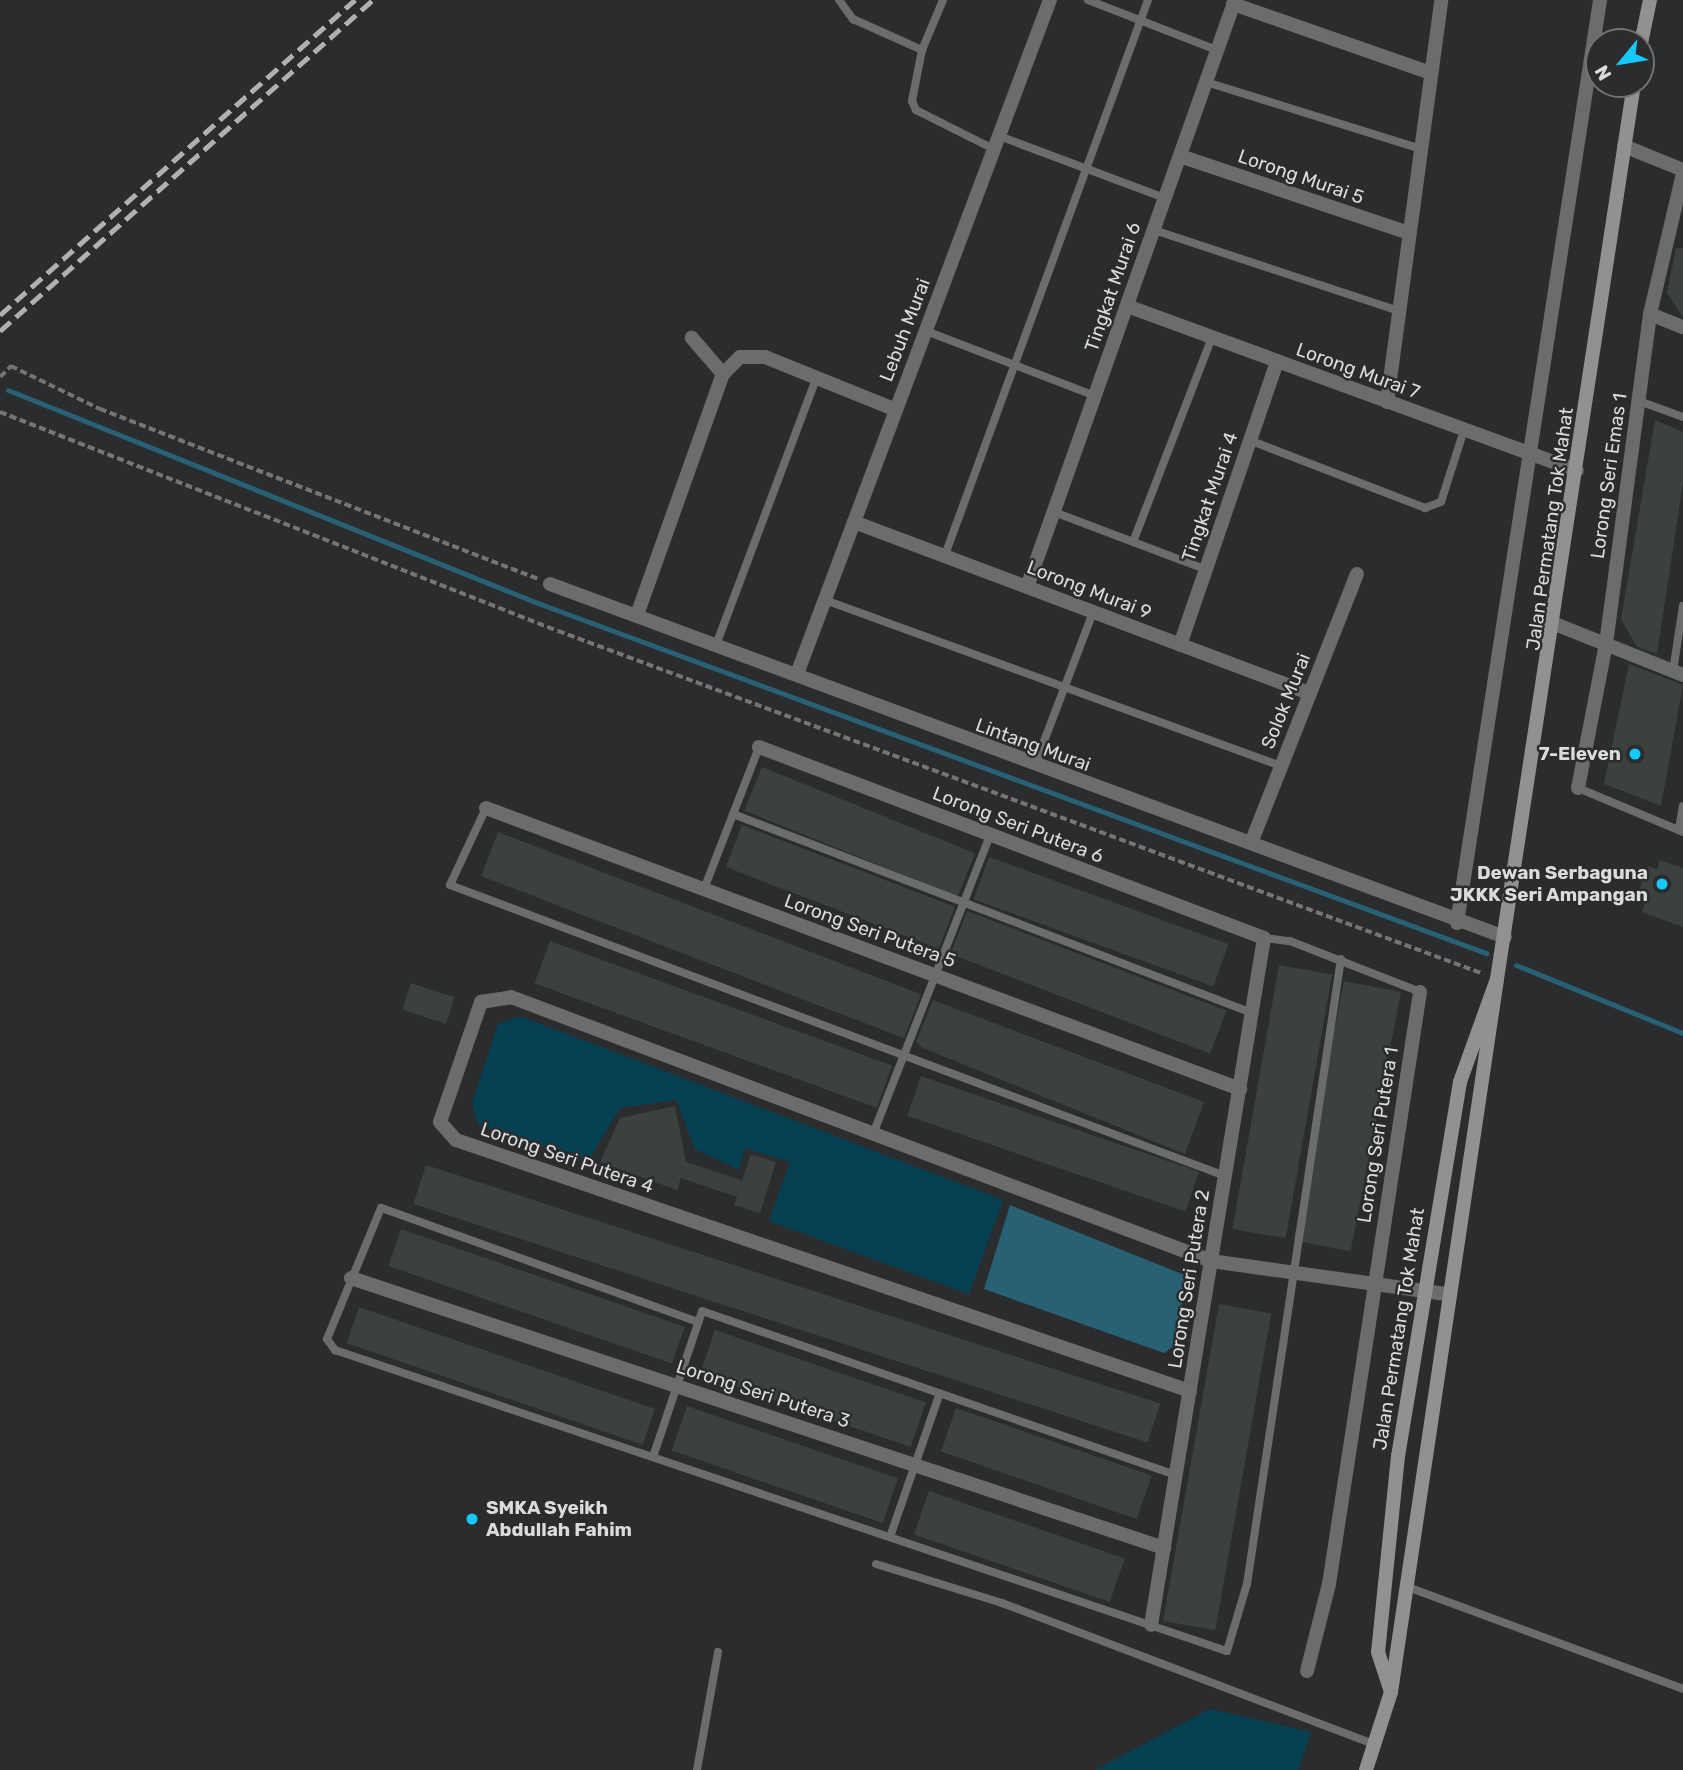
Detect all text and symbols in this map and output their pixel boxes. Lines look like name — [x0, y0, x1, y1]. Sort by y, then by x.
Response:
north arrow — [1585, 28, 1655, 98]
text: N — [1590, 61, 1616, 84]
street label: Lorong Murai 5 — [1235, 145, 1367, 209]
street label: Tingkat Murai 6 — [1080, 219, 1146, 355]
street label: Lebuh Murai — [875, 275, 935, 385]
street label: Lorong Murai 7 — [1293, 338, 1423, 404]
street label: Lorong Seri Emas 1 — [1586, 392, 1632, 560]
street label: Jalan Permatang Tok Mahat — [1522, 406, 1578, 652]
street label: Tingkat Murai 4 — [1177, 429, 1243, 565]
street label: Lorong Murai 9 — [1024, 556, 1154, 624]
street label: Solok Murai — [1256, 650, 1316, 752]
street label: Lintang Murai — [972, 714, 1094, 776]
place label: 7-Eleven — [1539, 743, 1621, 765]
marker: 7-Eleven — [1627, 746, 1643, 762]
street label: Lorong Seri Putera 6 — [929, 782, 1107, 868]
place label: Dewan Serbaguna JKKK Seri Ampangan — [1450, 862, 1648, 906]
marker: Dewan Serbaguna JKKK Seri Ampangan — [1654, 876, 1670, 892]
street label: Lorong Seri Putera 5 — [781, 889, 959, 973]
street label: Lorong Seri Putera 1 — [1353, 1045, 1403, 1225]
street label: Lorong Seri Putera 4 — [477, 1118, 657, 1198]
street label: Lorong Seri Putera 2 — [1164, 1188, 1214, 1370]
street label: Jalan Permatang Tok Mahat — [1369, 1206, 1429, 1452]
street label: Lorong Seri Putera 3 — [673, 1355, 853, 1433]
place label: SMKA Syeikh Abdullah Fahim — [486, 1497, 632, 1541]
marker: SMKA Syeikh Abdullah Fahim — [464, 1511, 480, 1527]

